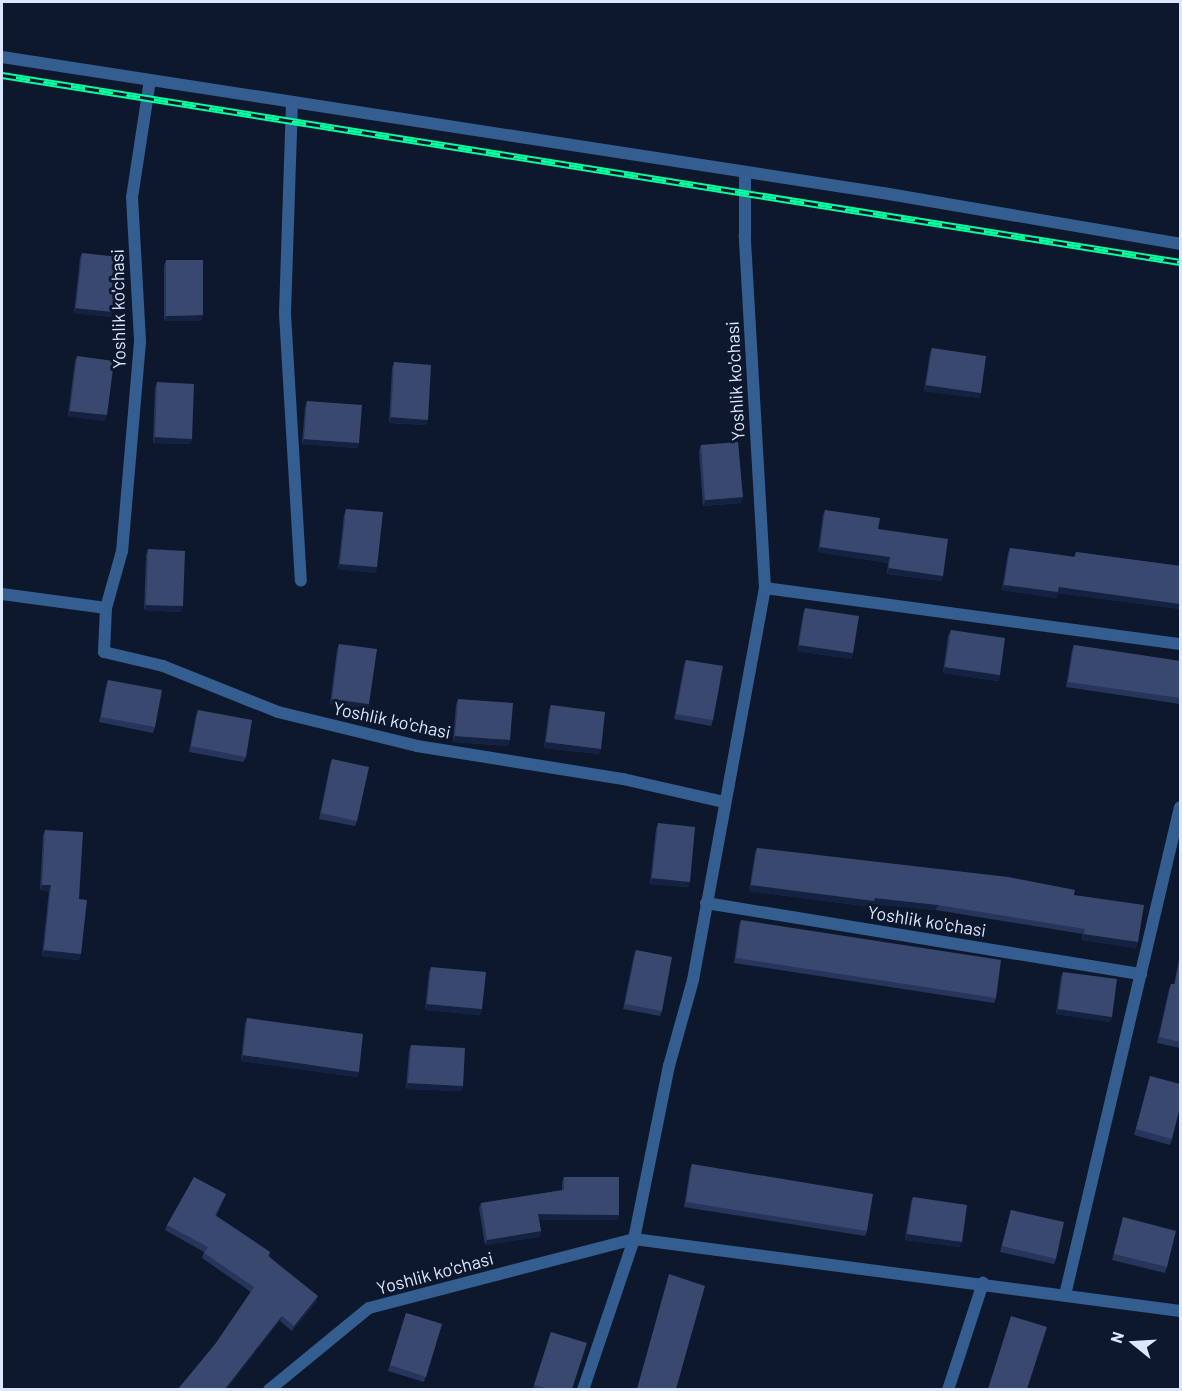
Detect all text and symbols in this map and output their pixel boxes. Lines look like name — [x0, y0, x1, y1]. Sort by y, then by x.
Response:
street label: Yoshlik ko'chasi — [106, 249, 130, 369]
street label: Yoshlik ko'chasi — [721, 321, 749, 441]
street label: Yoshlik ko'chasi — [331, 697, 453, 743]
street label: Yoshlik ko'chasi — [866, 901, 988, 941]
street label: Yoshlik ko'chasi — [374, 1247, 496, 1299]
north arrow — [1104, 1313, 1164, 1373]
text: N — [1106, 1329, 1127, 1345]

